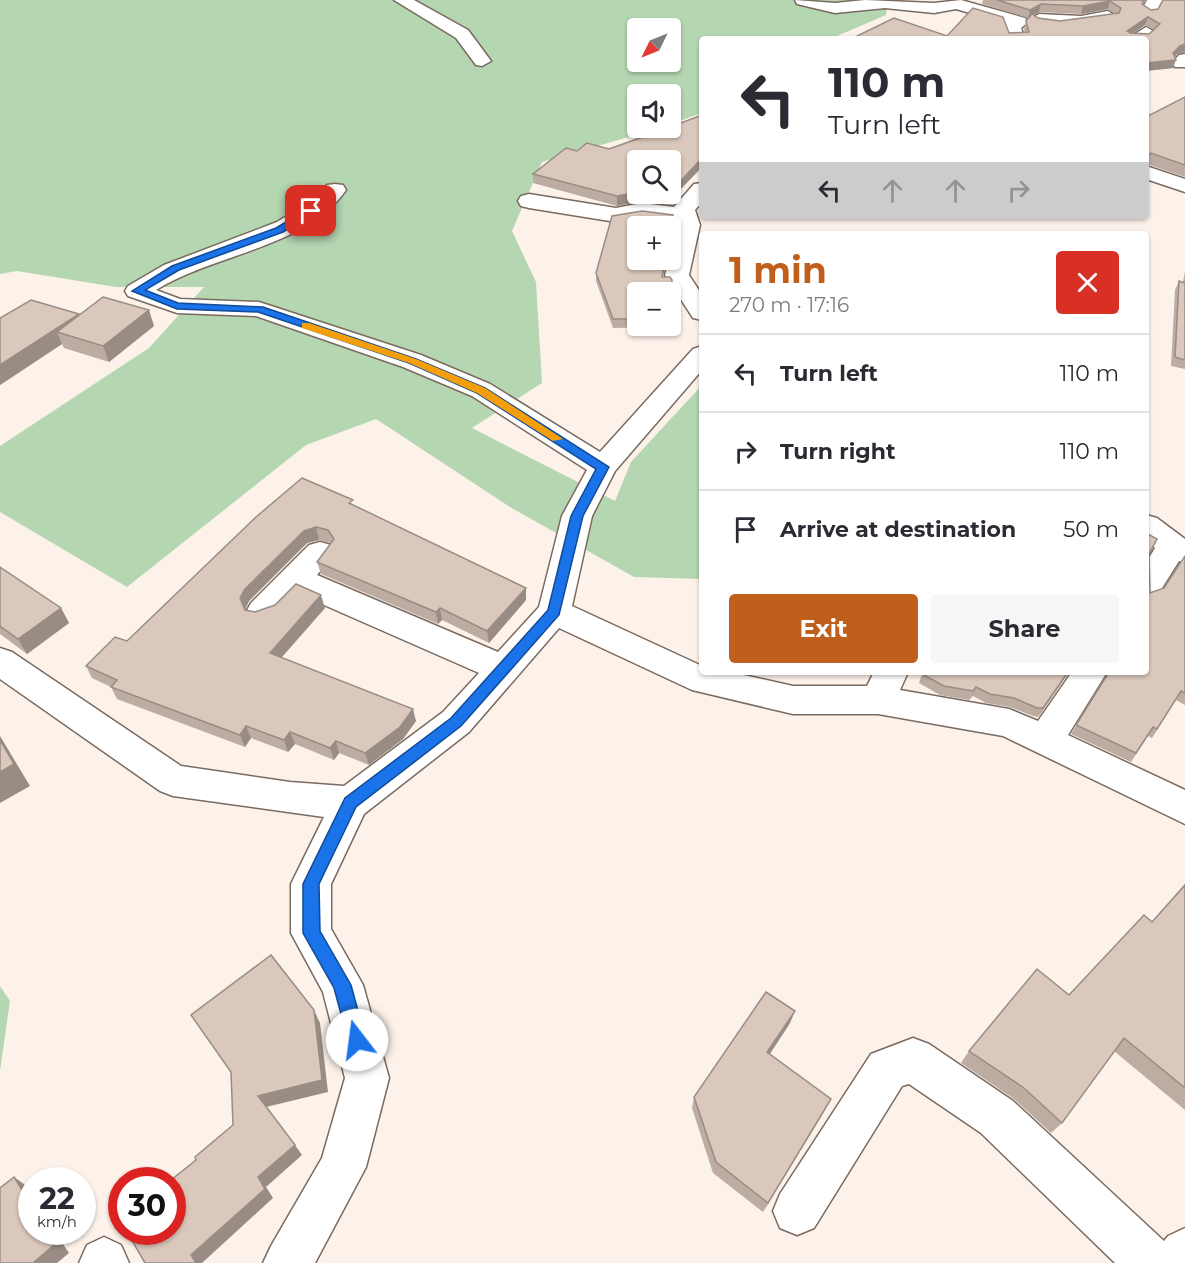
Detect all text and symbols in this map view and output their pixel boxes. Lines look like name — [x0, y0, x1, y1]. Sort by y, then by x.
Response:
north arrow — [627, 18, 681, 72]
map controls — [627, 18, 681, 336]
text: 110 m — [828, 56, 945, 108]
icon: left — [729, 60, 807, 138]
button: sound — [627, 84, 681, 138]
text: Turn left — [828, 108, 941, 141]
button: search — [627, 150, 681, 204]
icon: left — [813, 174, 846, 207]
icon: ahead — [876, 174, 909, 207]
icon: ahead — [939, 174, 972, 207]
icon: right — [1002, 174, 1035, 207]
pin — [285, 185, 336, 236]
icon: arrive — [294, 194, 327, 227]
button: + — [627, 216, 681, 270]
text: 1 min — [729, 248, 827, 292]
button: close — [1056, 251, 1119, 314]
button: − — [627, 282, 681, 336]
text: 270 m · 17:16 — [729, 293, 849, 317]
icon: left — [729, 357, 762, 390]
text: Turn left — [780, 360, 878, 387]
text: 110 m — [1059, 360, 1119, 387]
icon: right — [729, 435, 762, 468]
text: Turn right — [780, 438, 895, 465]
text: 110 m — [1059, 438, 1119, 465]
icon: arrive — [729, 513, 762, 546]
text: Arrive at destination — [780, 516, 1016, 543]
text: 50 m — [1063, 516, 1119, 543]
button: Exit — [729, 594, 918, 663]
button: Share — [930, 594, 1119, 663]
position arrow — [325, 1008, 389, 1072]
speed limit sign: 30 — [108, 1167, 186, 1245]
text: 22 — [39, 1180, 75, 1217]
text: km/h — [37, 1212, 77, 1231]

